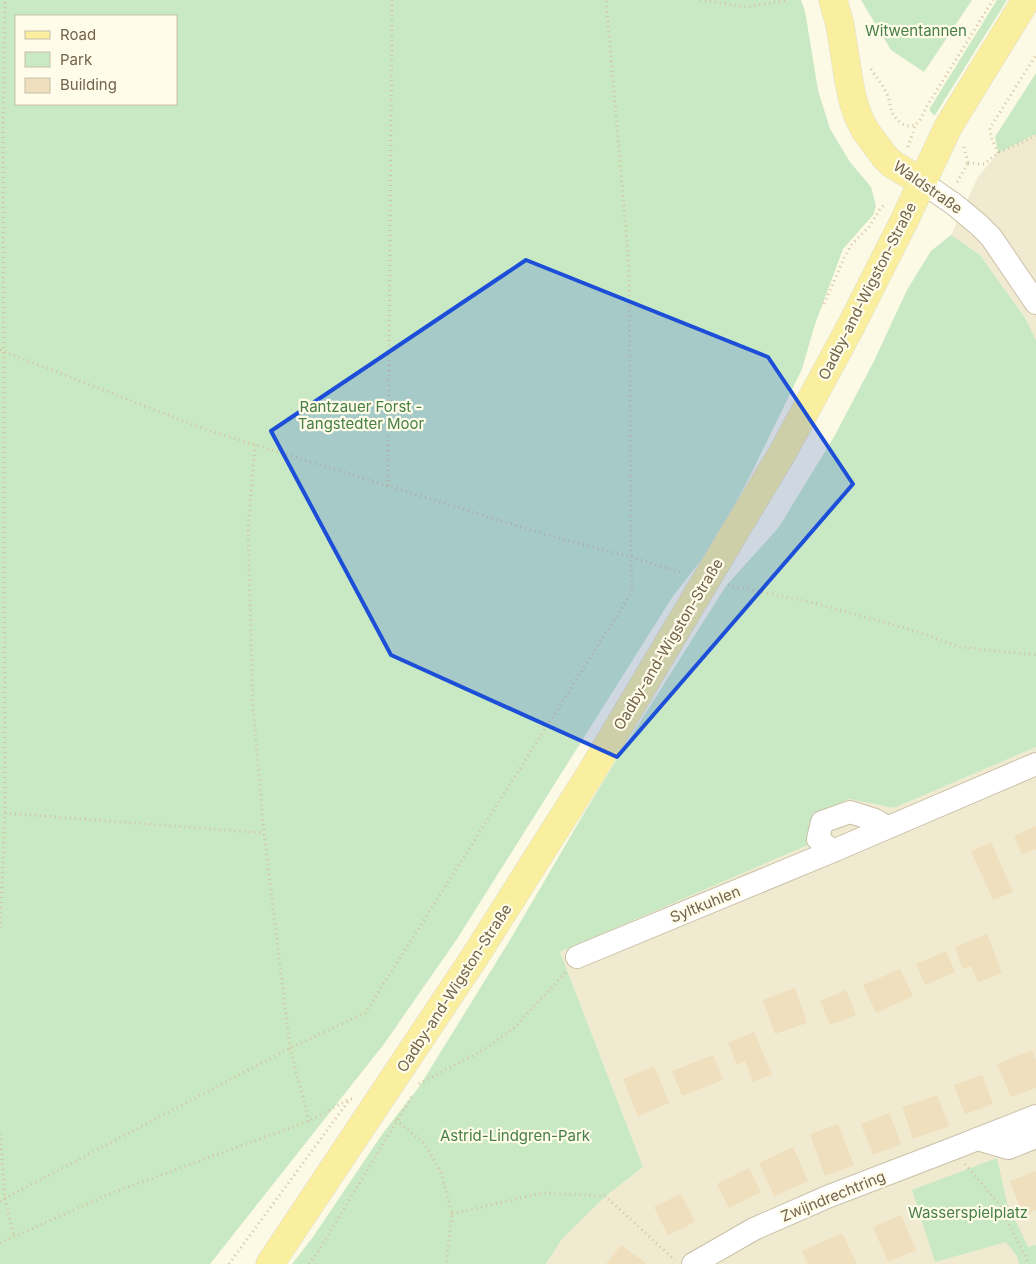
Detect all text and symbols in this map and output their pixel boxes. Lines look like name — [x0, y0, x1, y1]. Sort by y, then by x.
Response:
legend — [15, 15, 178, 105]
park label: Witwentannen — [865, 21, 967, 40]
text: Road — [60, 25, 96, 44]
text: Park — [60, 50, 93, 69]
text: Building — [60, 75, 117, 94]
street label: Waldstraße — [890, 156, 966, 218]
street label: Oadby-and-Wigston-Straße — [814, 199, 920, 383]
park label: Rantzauer Forst - Tangstedter Moor — [298, 397, 425, 433]
street label: Oadby-and-Wigston-Straße — [609, 555, 727, 733]
street label: Syltkuhlen — [667, 881, 743, 927]
street label: Oadby-and-Wigston-Straße — [392, 900, 516, 1076]
park label: Astrid-Lindgren-Park — [440, 1126, 591, 1145]
street label: Zwijndrechtring — [778, 1166, 888, 1226]
park label: Wasserspielplatz — [908, 1203, 1028, 1222]

